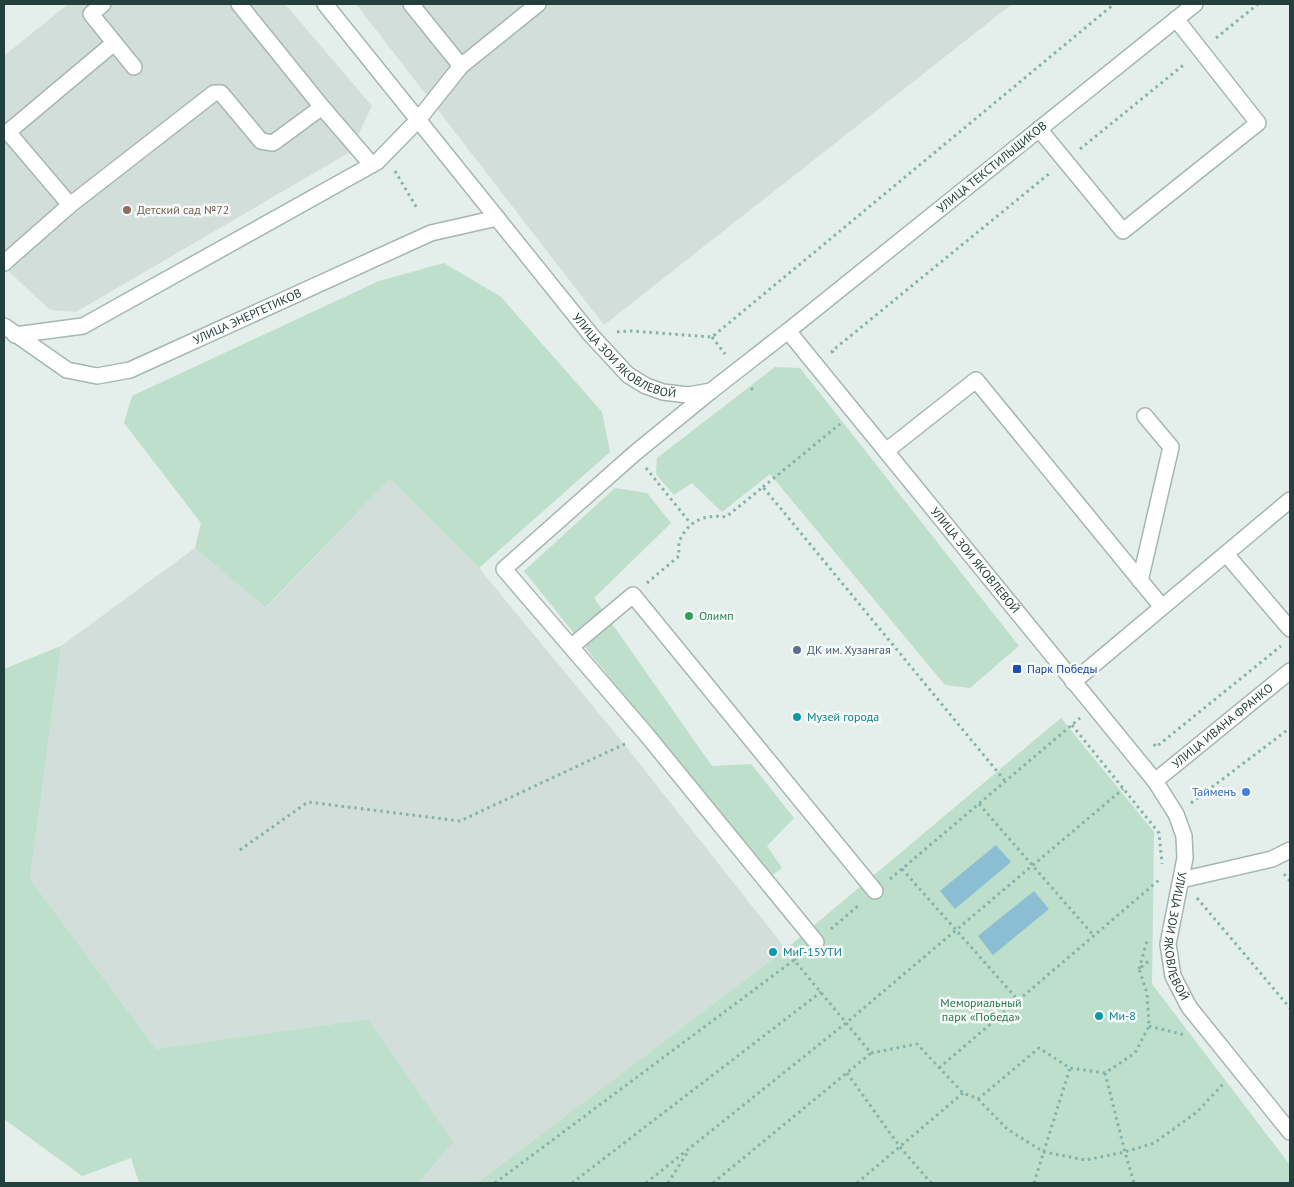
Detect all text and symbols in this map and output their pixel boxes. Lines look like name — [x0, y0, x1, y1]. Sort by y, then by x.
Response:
street label: УЛИЦА ТЕКСТИЛЬЩИКОВ — [934, 118, 1050, 215]
place label: Детский сад №72 — [137, 202, 229, 217]
marker: Детский сад №72 — [121, 204, 133, 216]
street label: УЛИЦА ЭНЕРГЕТИКОВ — [191, 285, 304, 347]
street label: УЛИЦА ЗОИ ЯКОВЛЕВОЙ — [569, 310, 677, 401]
street label: УЛИЦА ЗОИ ЯКОВЛЕВОЙ — [928, 504, 1023, 616]
place label: Олимп — [699, 608, 734, 623]
marker: Олимп — [683, 610, 695, 622]
place label: ДК им. Хузангая — [807, 642, 891, 657]
marker: ДК им. Хузангая — [791, 644, 803, 656]
place label: Парк Победы — [1027, 661, 1097, 676]
marker: Парк Победы — [1011, 663, 1023, 675]
street label: УЛИЦА ИВАНА ФРАНКО — [1169, 680, 1276, 771]
place label: Музей города — [807, 709, 879, 724]
marker: Музей города — [791, 711, 803, 723]
place label: Тайменъ — [1192, 784, 1236, 799]
marker: Тайменъ — [1240, 786, 1252, 798]
street label: УЛИЦА ЗОИ ЯКОВЛЕВОЙ — [1161, 871, 1192, 1003]
place label: МиГ-15УТИ — [783, 944, 842, 959]
marker: МиГ-15УТИ — [767, 946, 779, 958]
park label: Мемориальный парк «Победа» — [940, 995, 1022, 1024]
place label: Ми-8 — [1109, 1008, 1136, 1023]
marker: Ми-8 — [1093, 1010, 1105, 1022]

